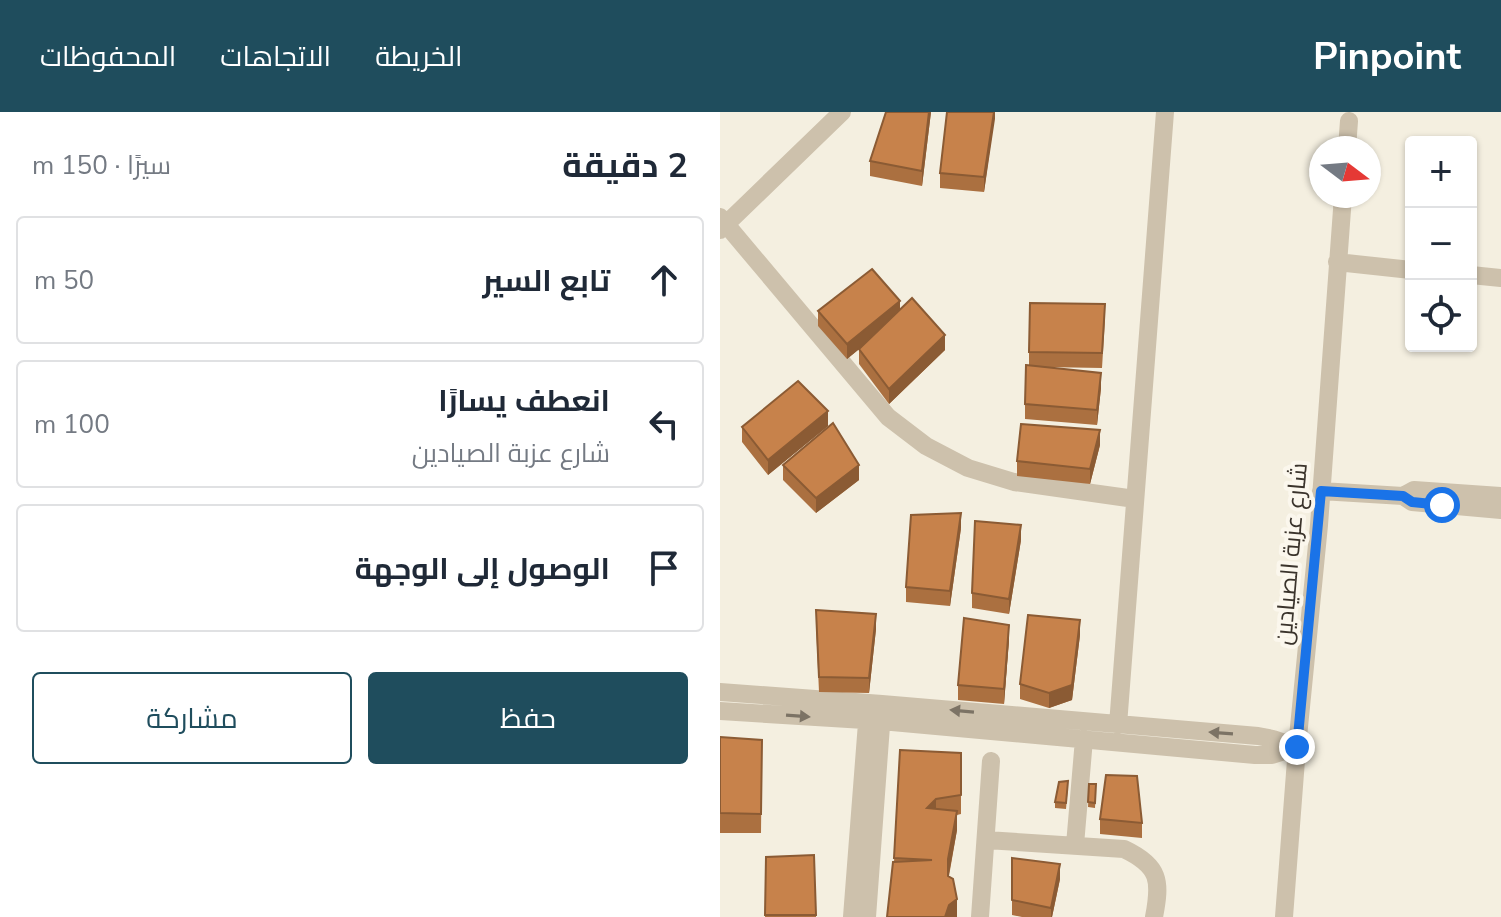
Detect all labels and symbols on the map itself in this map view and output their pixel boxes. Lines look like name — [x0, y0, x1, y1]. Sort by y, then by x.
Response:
north arrow — [1309, 136, 1381, 208]
street label: شارع عزبة الصيادين — [1267, 461, 1315, 647]
route start — [1424, 487, 1460, 523]
one-way arrow — [949, 704, 974, 717]
one-way arrow — [786, 710, 811, 723]
one-way arrow — [1208, 726, 1233, 739]
route end — [1279, 729, 1315, 765]

